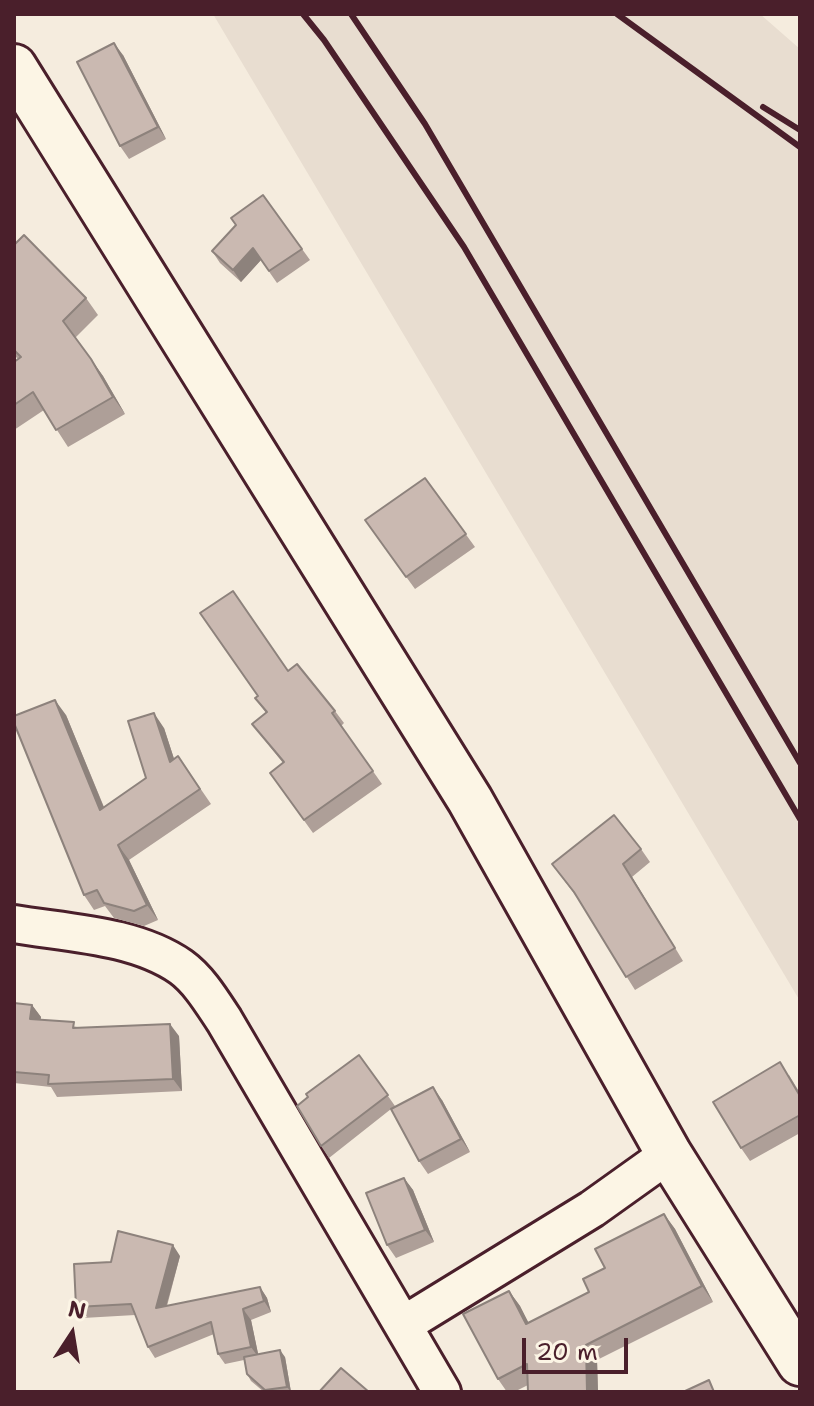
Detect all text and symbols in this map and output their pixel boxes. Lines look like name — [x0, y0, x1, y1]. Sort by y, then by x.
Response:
north arrow — [32, 1294, 112, 1374]
text: N — [66, 1294, 89, 1326]
scale bar — [526, 1322, 632, 1372]
text: 20 m — [536, 1336, 598, 1368]

